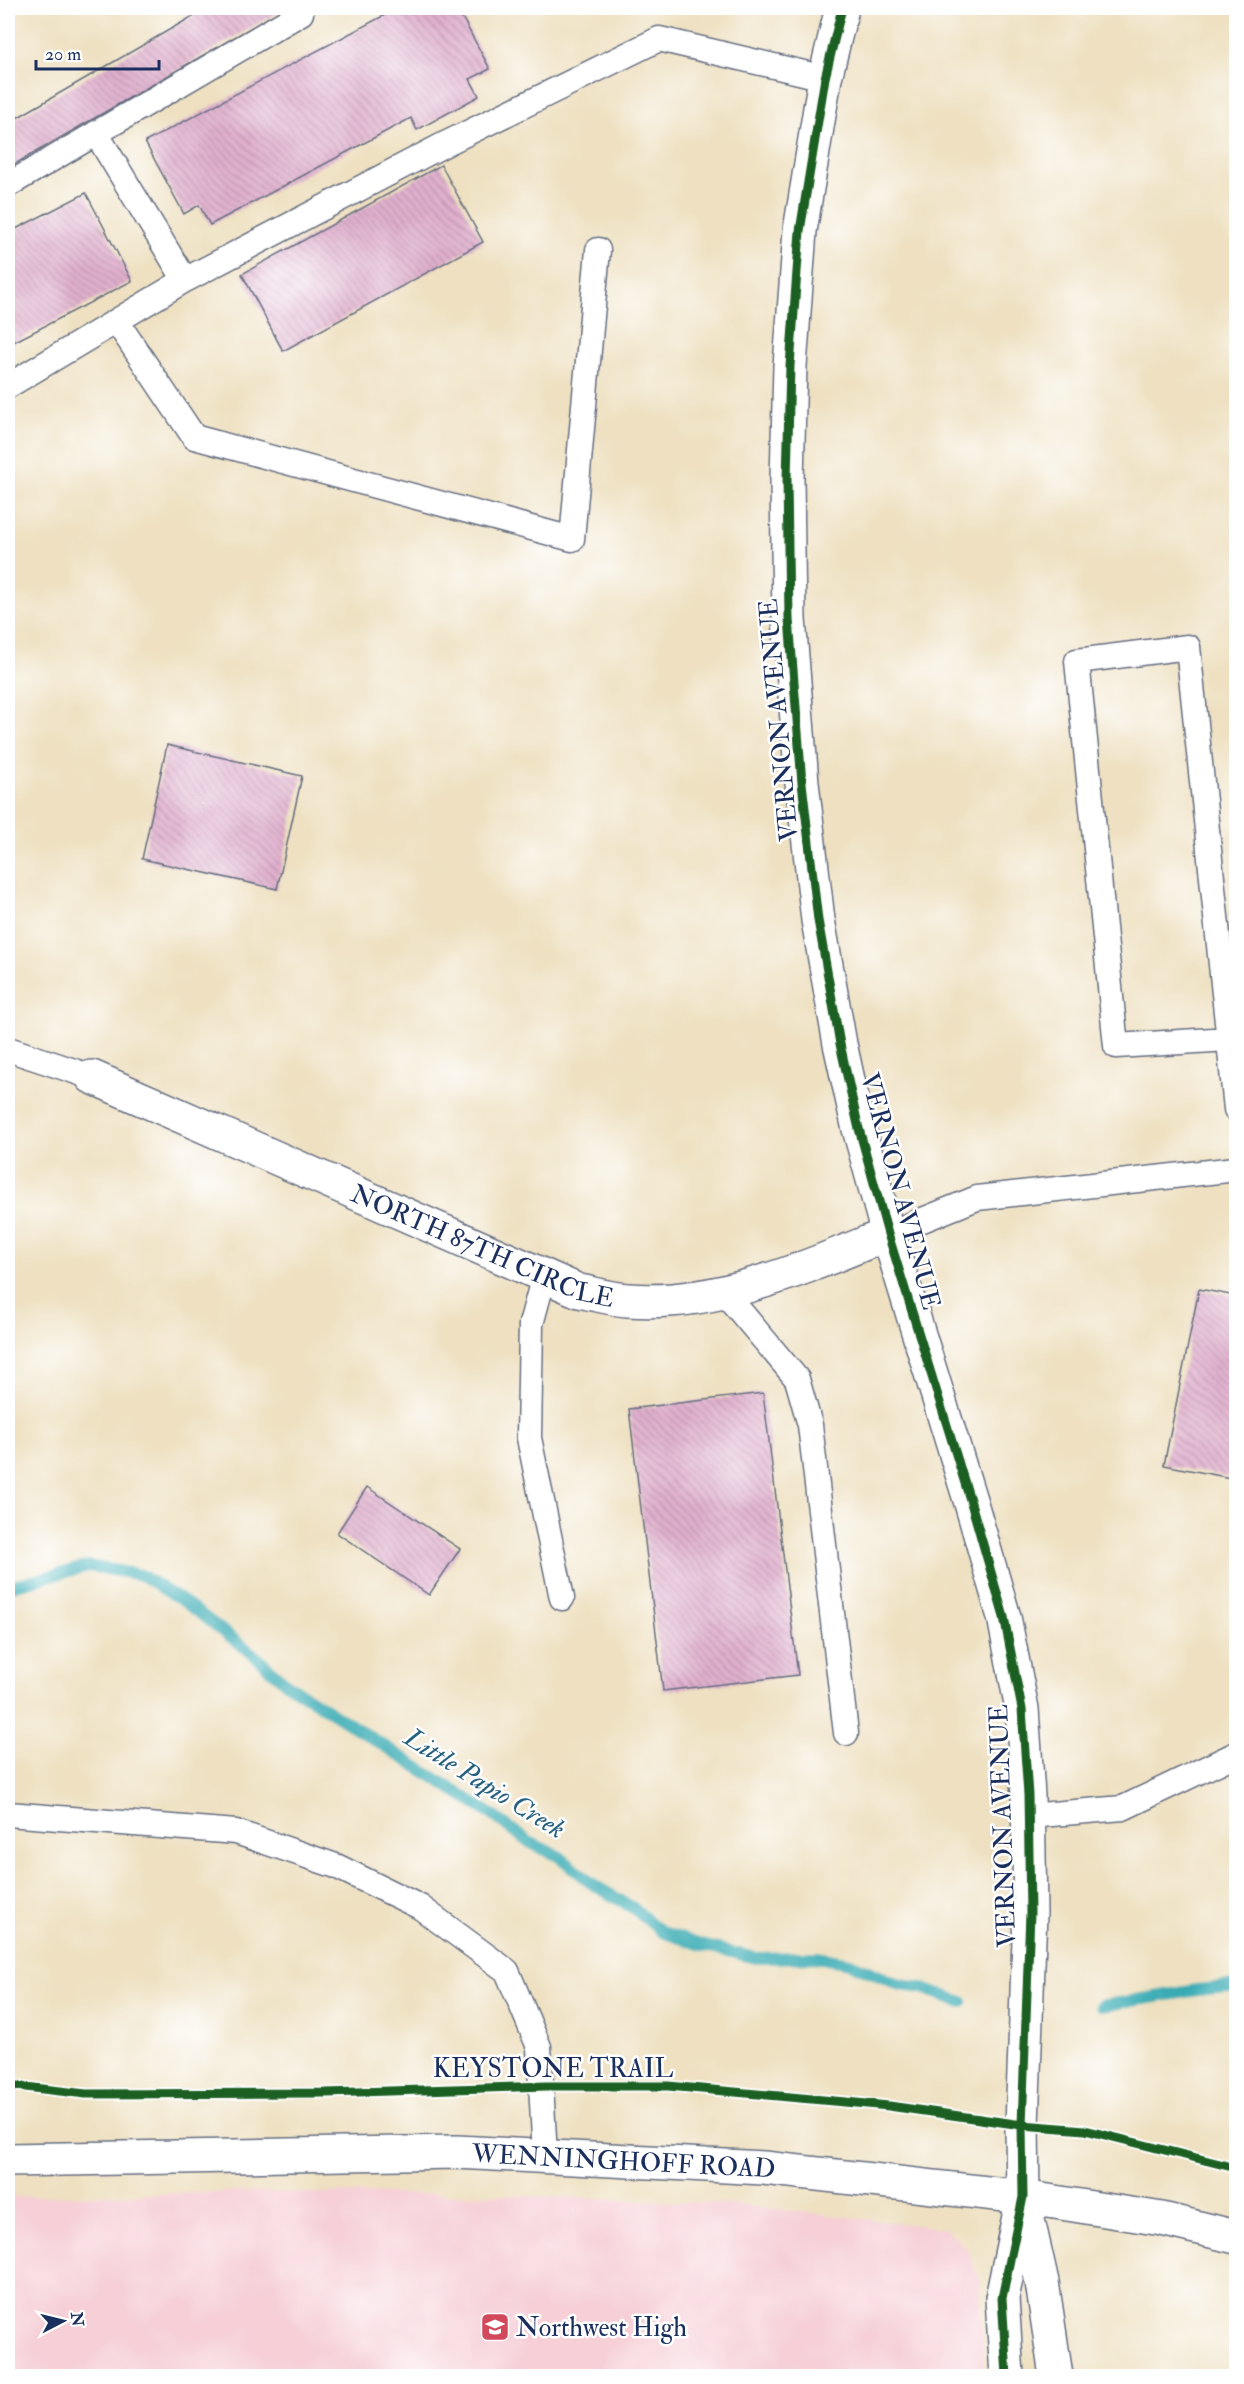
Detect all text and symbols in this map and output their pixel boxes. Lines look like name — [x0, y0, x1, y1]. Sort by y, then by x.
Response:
scale bar — [36, 33, 159, 71]
text: 20 m — [45, 43, 81, 66]
street label: VERNON AVENUE — [752, 597, 806, 843]
street label: VERNON AVENUE — [853, 1069, 947, 1313]
street label: NORTH 87TH CIRCLE — [346, 1178, 617, 1315]
street label: VERNON AVENUE — [983, 1704, 1023, 1948]
water label: Little Papio Creek — [397, 1720, 571, 1846]
street label: KEYSTONE TRAIL — [433, 2053, 673, 2085]
street label: WENNINGHOFF ROAD — [470, 2138, 777, 2186]
north arrow — [33, 2291, 93, 2351]
text: N — [66, 2310, 88, 2328]
school or university icon: Northwest High — [479, 2311, 511, 2343]
place label: Northwest High — [516, 2312, 687, 2344]

